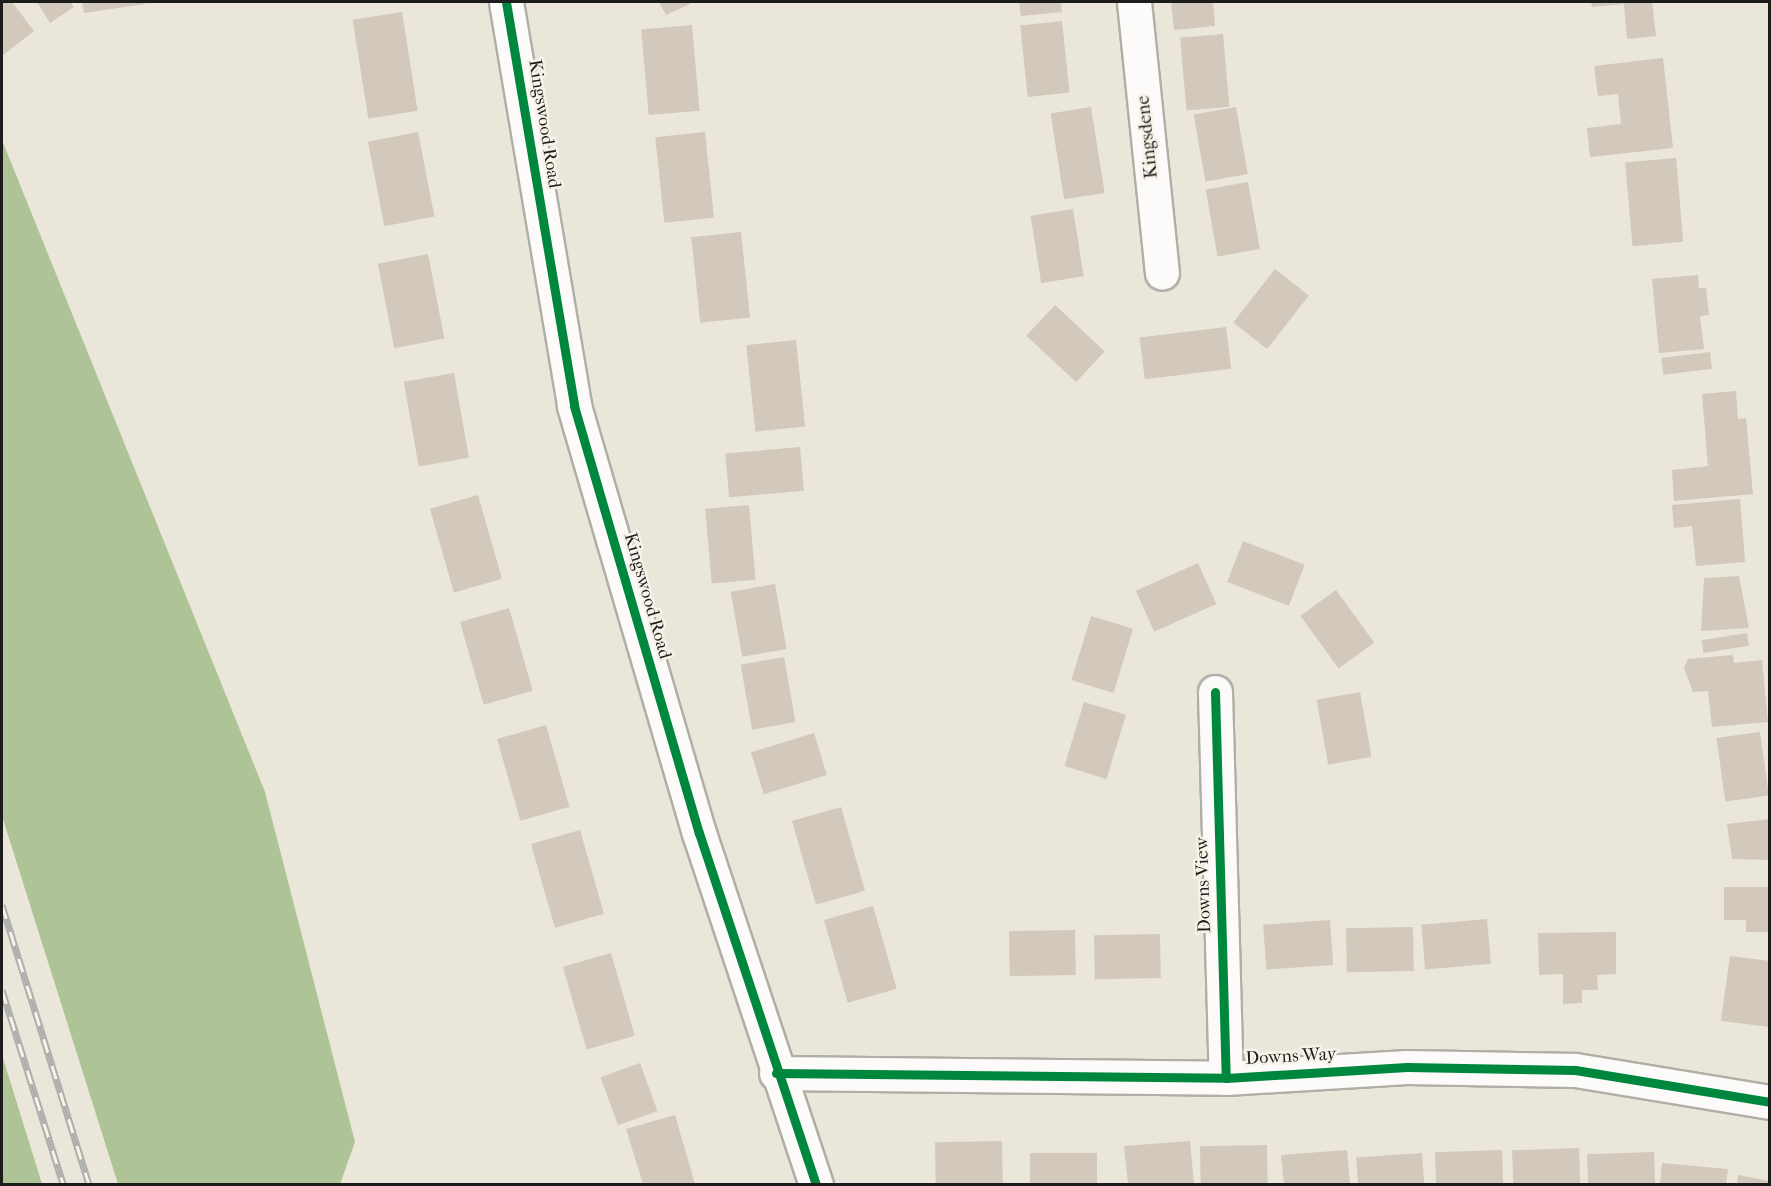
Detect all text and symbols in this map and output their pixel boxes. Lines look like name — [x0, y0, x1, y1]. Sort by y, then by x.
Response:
street label: Kingswood Road — [523, 58, 565, 190]
street label: Kingsdene — [1133, 95, 1163, 179]
street label: Kingswood Road — [619, 530, 675, 662]
street label: Downs View — [1192, 837, 1216, 933]
street label: Downs Way — [1245, 1044, 1337, 1070]

